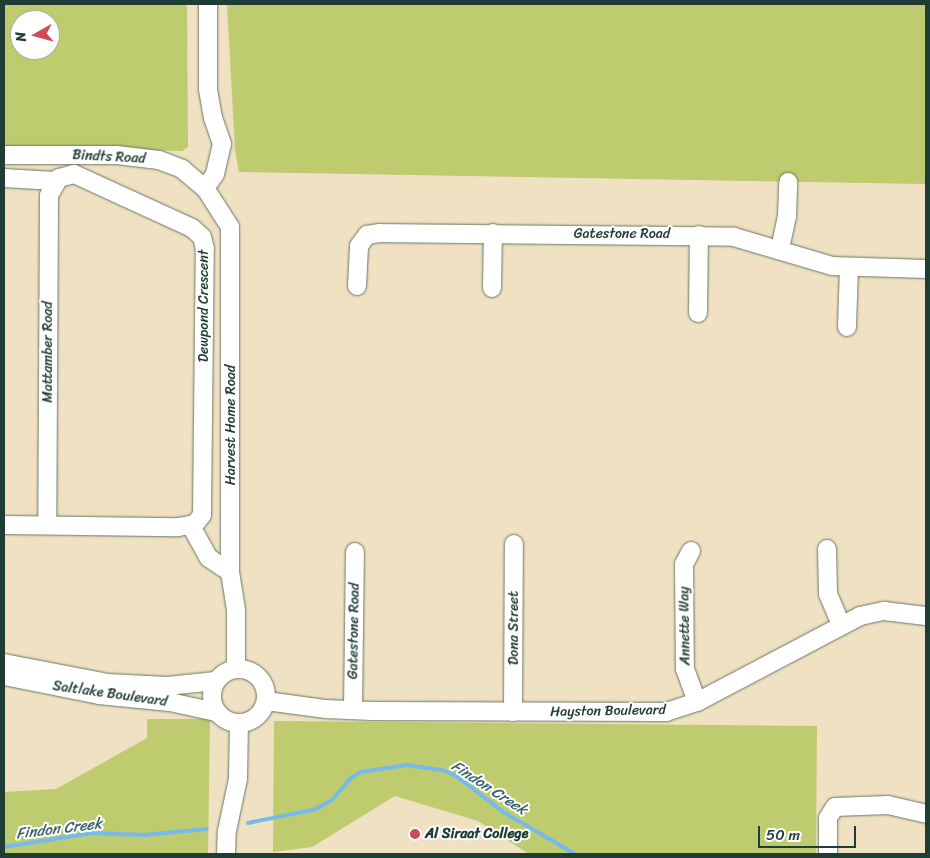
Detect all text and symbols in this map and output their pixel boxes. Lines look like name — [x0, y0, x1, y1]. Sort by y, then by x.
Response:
north arrow — [10, 10, 60, 60]
text: N — [8, 30, 34, 43]
street label: Bindts Road — [72, 147, 146, 167]
street label: Gatestone Road — [574, 226, 670, 242]
street label: Dewpond Crescent — [196, 249, 212, 363]
street label: Mattamber Road — [40, 301, 56, 403]
street label: Harvest Home Road — [223, 365, 239, 485]
street label: Gatestone Road — [345, 583, 363, 679]
street label: Annette Way — [676, 586, 694, 666]
street label: Dona Street — [506, 591, 522, 665]
street label: Saltlake Boulevard — [52, 678, 168, 710]
street label: Hayston Boulevard — [550, 702, 666, 720]
water label: Findon Creek — [448, 757, 530, 819]
water label: Findon Creek — [15, 815, 103, 843]
scale bar — [760, 816, 858, 848]
text: 50 m — [766, 822, 800, 848]
place label: Al Siraat College — [425, 826, 529, 842]
marker: Al Siraat College — [409, 828, 421, 840]

